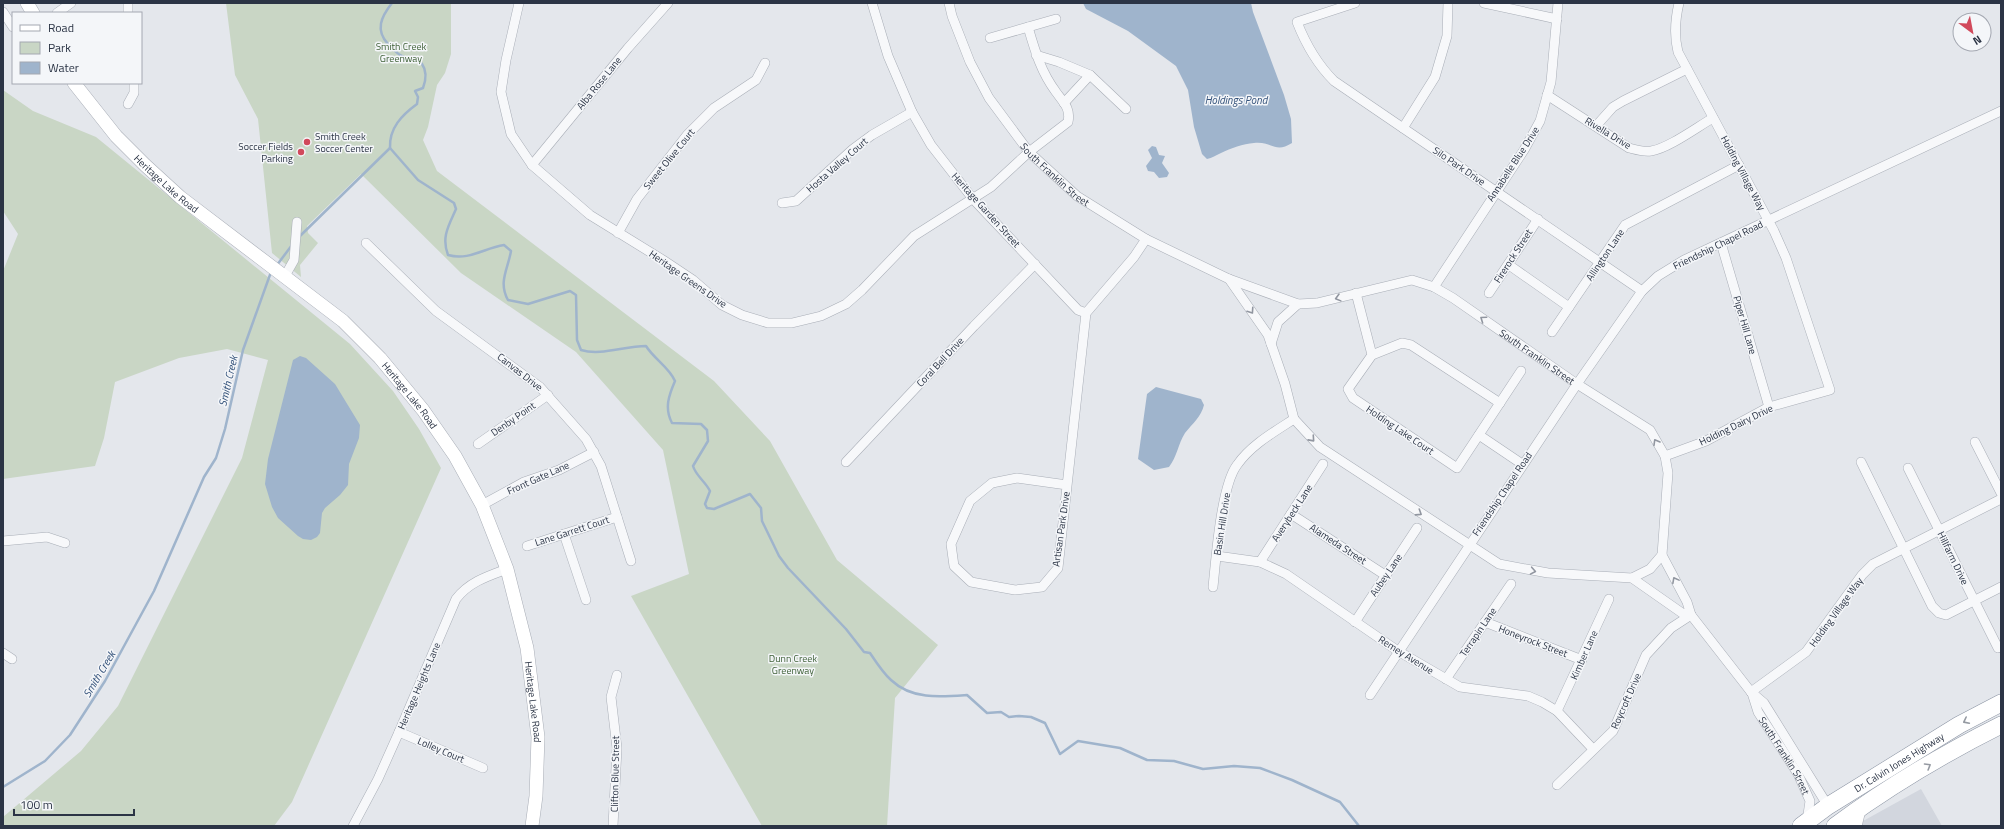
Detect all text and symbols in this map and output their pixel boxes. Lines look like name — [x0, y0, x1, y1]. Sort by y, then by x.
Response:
legend — [12, 12, 142, 84]
north arrow — [1952, 12, 1992, 52]
text: Road — [48, 18, 74, 37]
text: N — [1970, 32, 1985, 49]
text: Park — [48, 38, 71, 57]
park label: Smith Creek Greenway — [376, 39, 427, 66]
street label: Alba Rose Lane — [573, 53, 625, 113]
text: Water — [48, 58, 79, 77]
water label: Holdings Pond — [1205, 92, 1269, 108]
street label: Rivella Drive — [1582, 113, 1634, 153]
street label: Annabelle Blue Drive — [1483, 124, 1543, 204]
street label: Sweet Olive Court — [640, 125, 699, 193]
place label: Smith Creek Soccer Center — [315, 129, 373, 156]
street label: Holding Village Way — [1717, 133, 1769, 213]
street label: Hosta Valley Court — [803, 134, 872, 196]
marker: Smith Creek Soccer Center — [302, 137, 312, 147]
place label: Soccer Fields Parking — [238, 139, 293, 166]
street label: South Franklin Street — [1017, 139, 1093, 210]
street label: Silo Park Drive — [1430, 143, 1488, 189]
marker: Soccer Fields Parking — [296, 147, 306, 157]
street label: Heritage Lake Road — [131, 151, 202, 216]
street label: Heritage Garden Street — [948, 169, 1024, 251]
street label: Friendship Chapel Road — [1670, 217, 1766, 273]
street label: Firerock Street — [1490, 226, 1536, 286]
street label: Allington Lane — [1582, 226, 1628, 284]
street label: Heritage Greens Drive — [646, 246, 730, 312]
one-way arrow — [1334, 293, 1341, 302]
street label: Piper Hill Lane — [1730, 294, 1760, 356]
one-way arrow — [1246, 307, 1253, 314]
one-way arrow — [1481, 317, 1488, 324]
street label: South Franklin Street — [1497, 325, 1578, 388]
street label: Coral Bell Drive — [913, 334, 967, 390]
street label: Canvas Drive — [494, 349, 546, 395]
water label: Smith Creek — [214, 353, 242, 408]
street label: Heritage Lake Road — [379, 359, 441, 432]
street label: Denby Point — [488, 398, 539, 440]
street label: Holding Dairy Drive — [1697, 401, 1775, 449]
street label: Holding Lake Court — [1363, 402, 1437, 459]
one-way arrow — [1308, 434, 1315, 442]
one-way arrow — [1654, 439, 1661, 446]
street label: Friendship Chapel Road — [1468, 449, 1536, 539]
street label: Front Gate Lane — [504, 458, 572, 498]
street label: Averybeck Lane — [1268, 481, 1316, 545]
street label: Artisan Park Drive — [1048, 491, 1074, 567]
street label: Basin Hill Drive — [1210, 492, 1234, 556]
one-way arrow — [1415, 508, 1422, 516]
street label: Lane Garrett Court — [533, 512, 612, 550]
street label: Alameda Street — [1307, 520, 1370, 568]
street label: Hillfarm Drive — [1934, 529, 1972, 587]
street label: Aubey Lane — [1366, 551, 1406, 599]
one-way arrow — [1530, 566, 1536, 574]
street label: Holding Village Way — [1806, 574, 1867, 650]
one-way arrow — [1673, 577, 1680, 584]
street label: Terrapin Lane — [1456, 604, 1500, 660]
street label: Honeyrock Street — [1496, 621, 1570, 661]
street label: Kimber Lane — [1566, 628, 1602, 682]
street label: Remey Avenue — [1375, 632, 1437, 678]
street label: Heritage Heights Lane — [394, 640, 444, 732]
water label: Smith Creek — [79, 647, 120, 700]
park label: Dunn Creek Greenway — [769, 651, 817, 678]
street label: Heritage Lake Road — [521, 660, 545, 743]
street label: Roycroft Drive — [1607, 671, 1645, 731]
street label: South Franklin Street — [1755, 714, 1814, 797]
one-way arrow — [1963, 717, 1971, 724]
street label: Dr. Calvin Jones Highway — [1851, 728, 1947, 796]
street label: Lolley Court — [415, 733, 467, 767]
street label: Clifton Blue Street — [607, 735, 623, 812]
one-way arrow — [1924, 764, 1931, 771]
scale bar — [14, 791, 134, 817]
text: 100 m — [20, 795, 53, 814]

